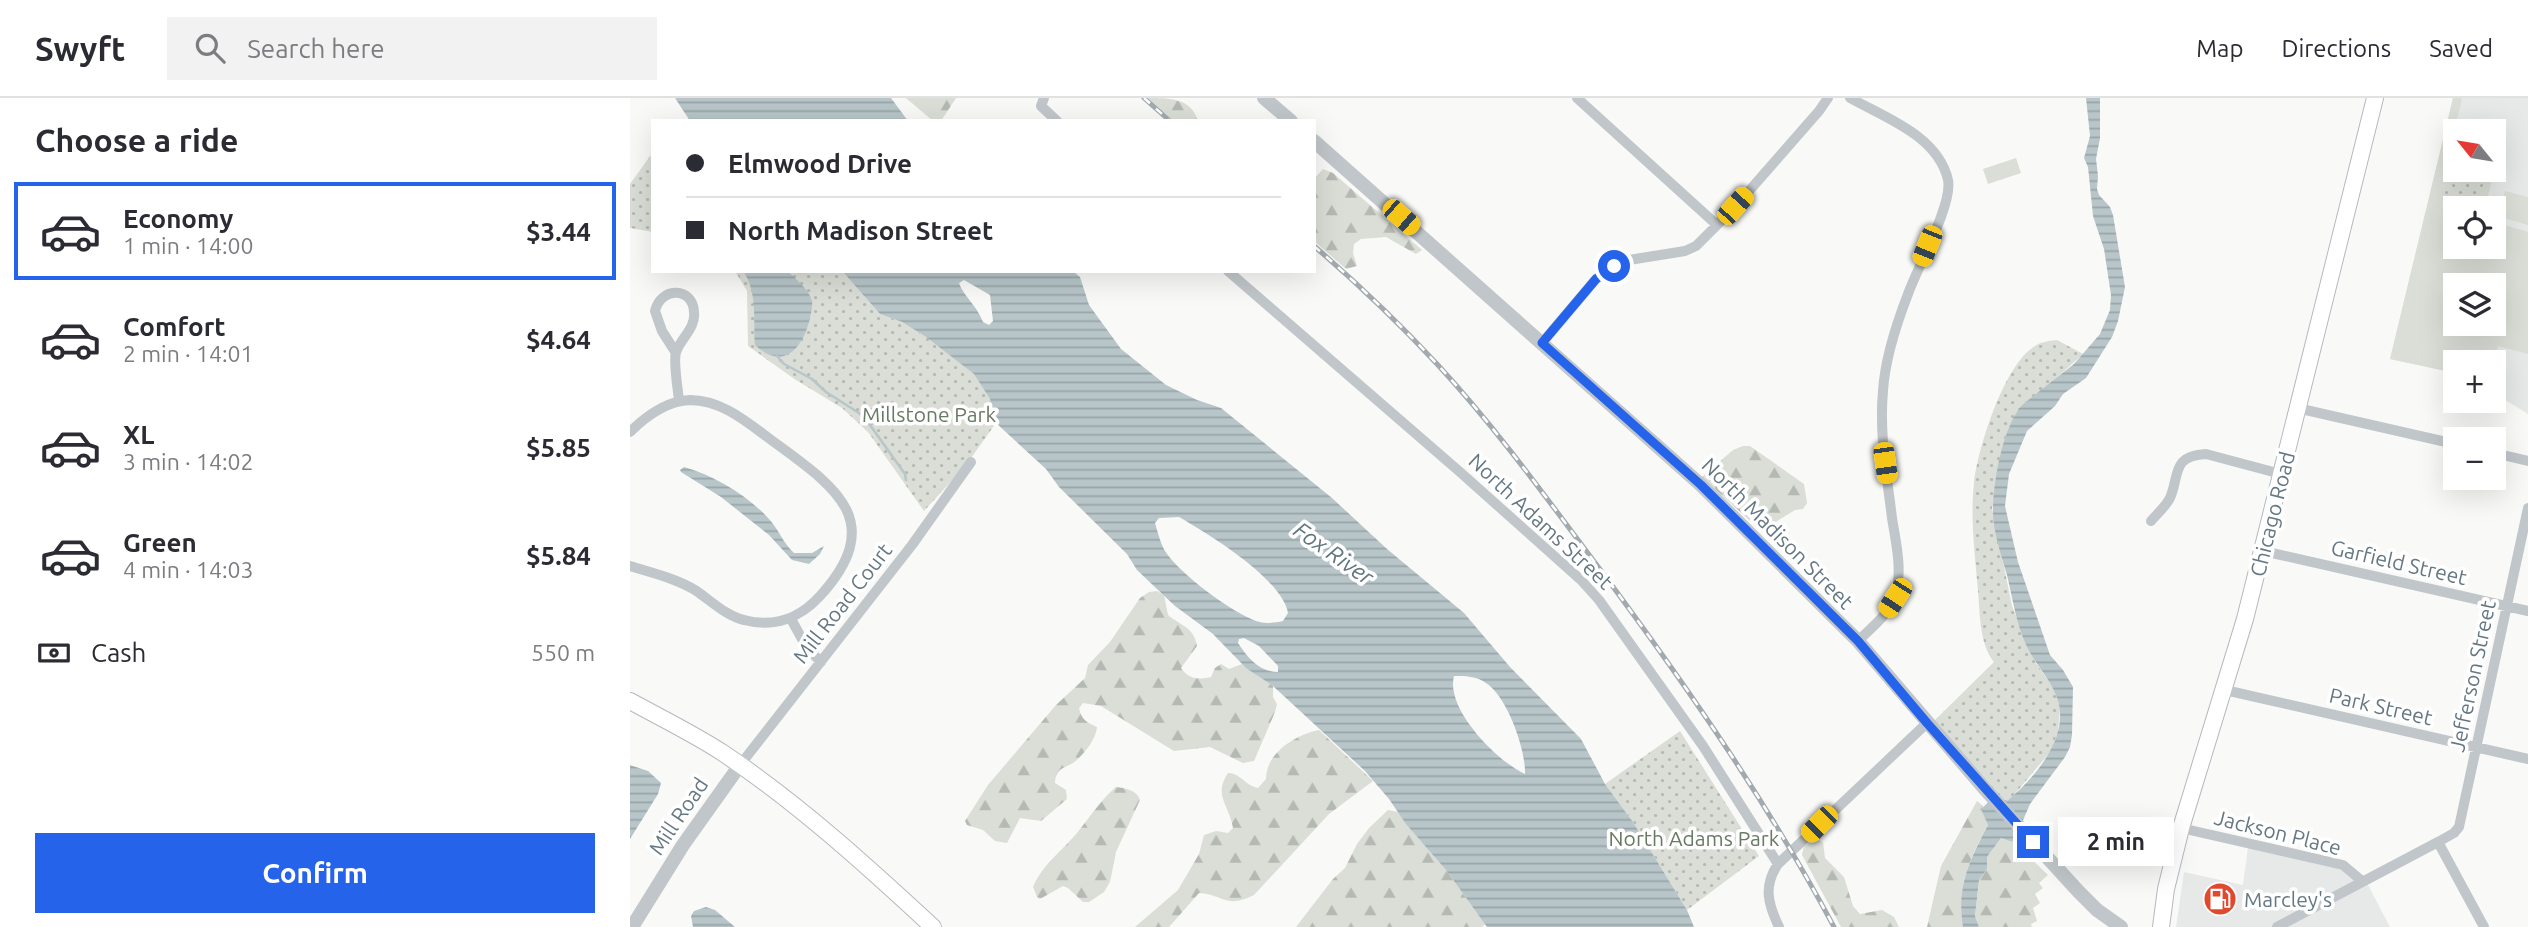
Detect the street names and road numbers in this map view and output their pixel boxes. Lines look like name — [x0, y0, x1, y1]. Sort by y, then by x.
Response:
street label: North Adams Street — [1464, 448, 1618, 594]
street label: Chicago Road — [2245, 449, 2299, 579]
street label: North Madison Street — [1698, 453, 1858, 613]
street label: Garfield Street — [2329, 535, 2469, 589]
street label: Mill Road Court — [788, 538, 896, 668]
street label: Jefferson Street — [2444, 598, 2500, 754]
street label: Park Street — [2327, 682, 2435, 730]
street label: Mill Road — [644, 773, 712, 859]
street label: Jackson Place — [2212, 805, 2344, 859]

